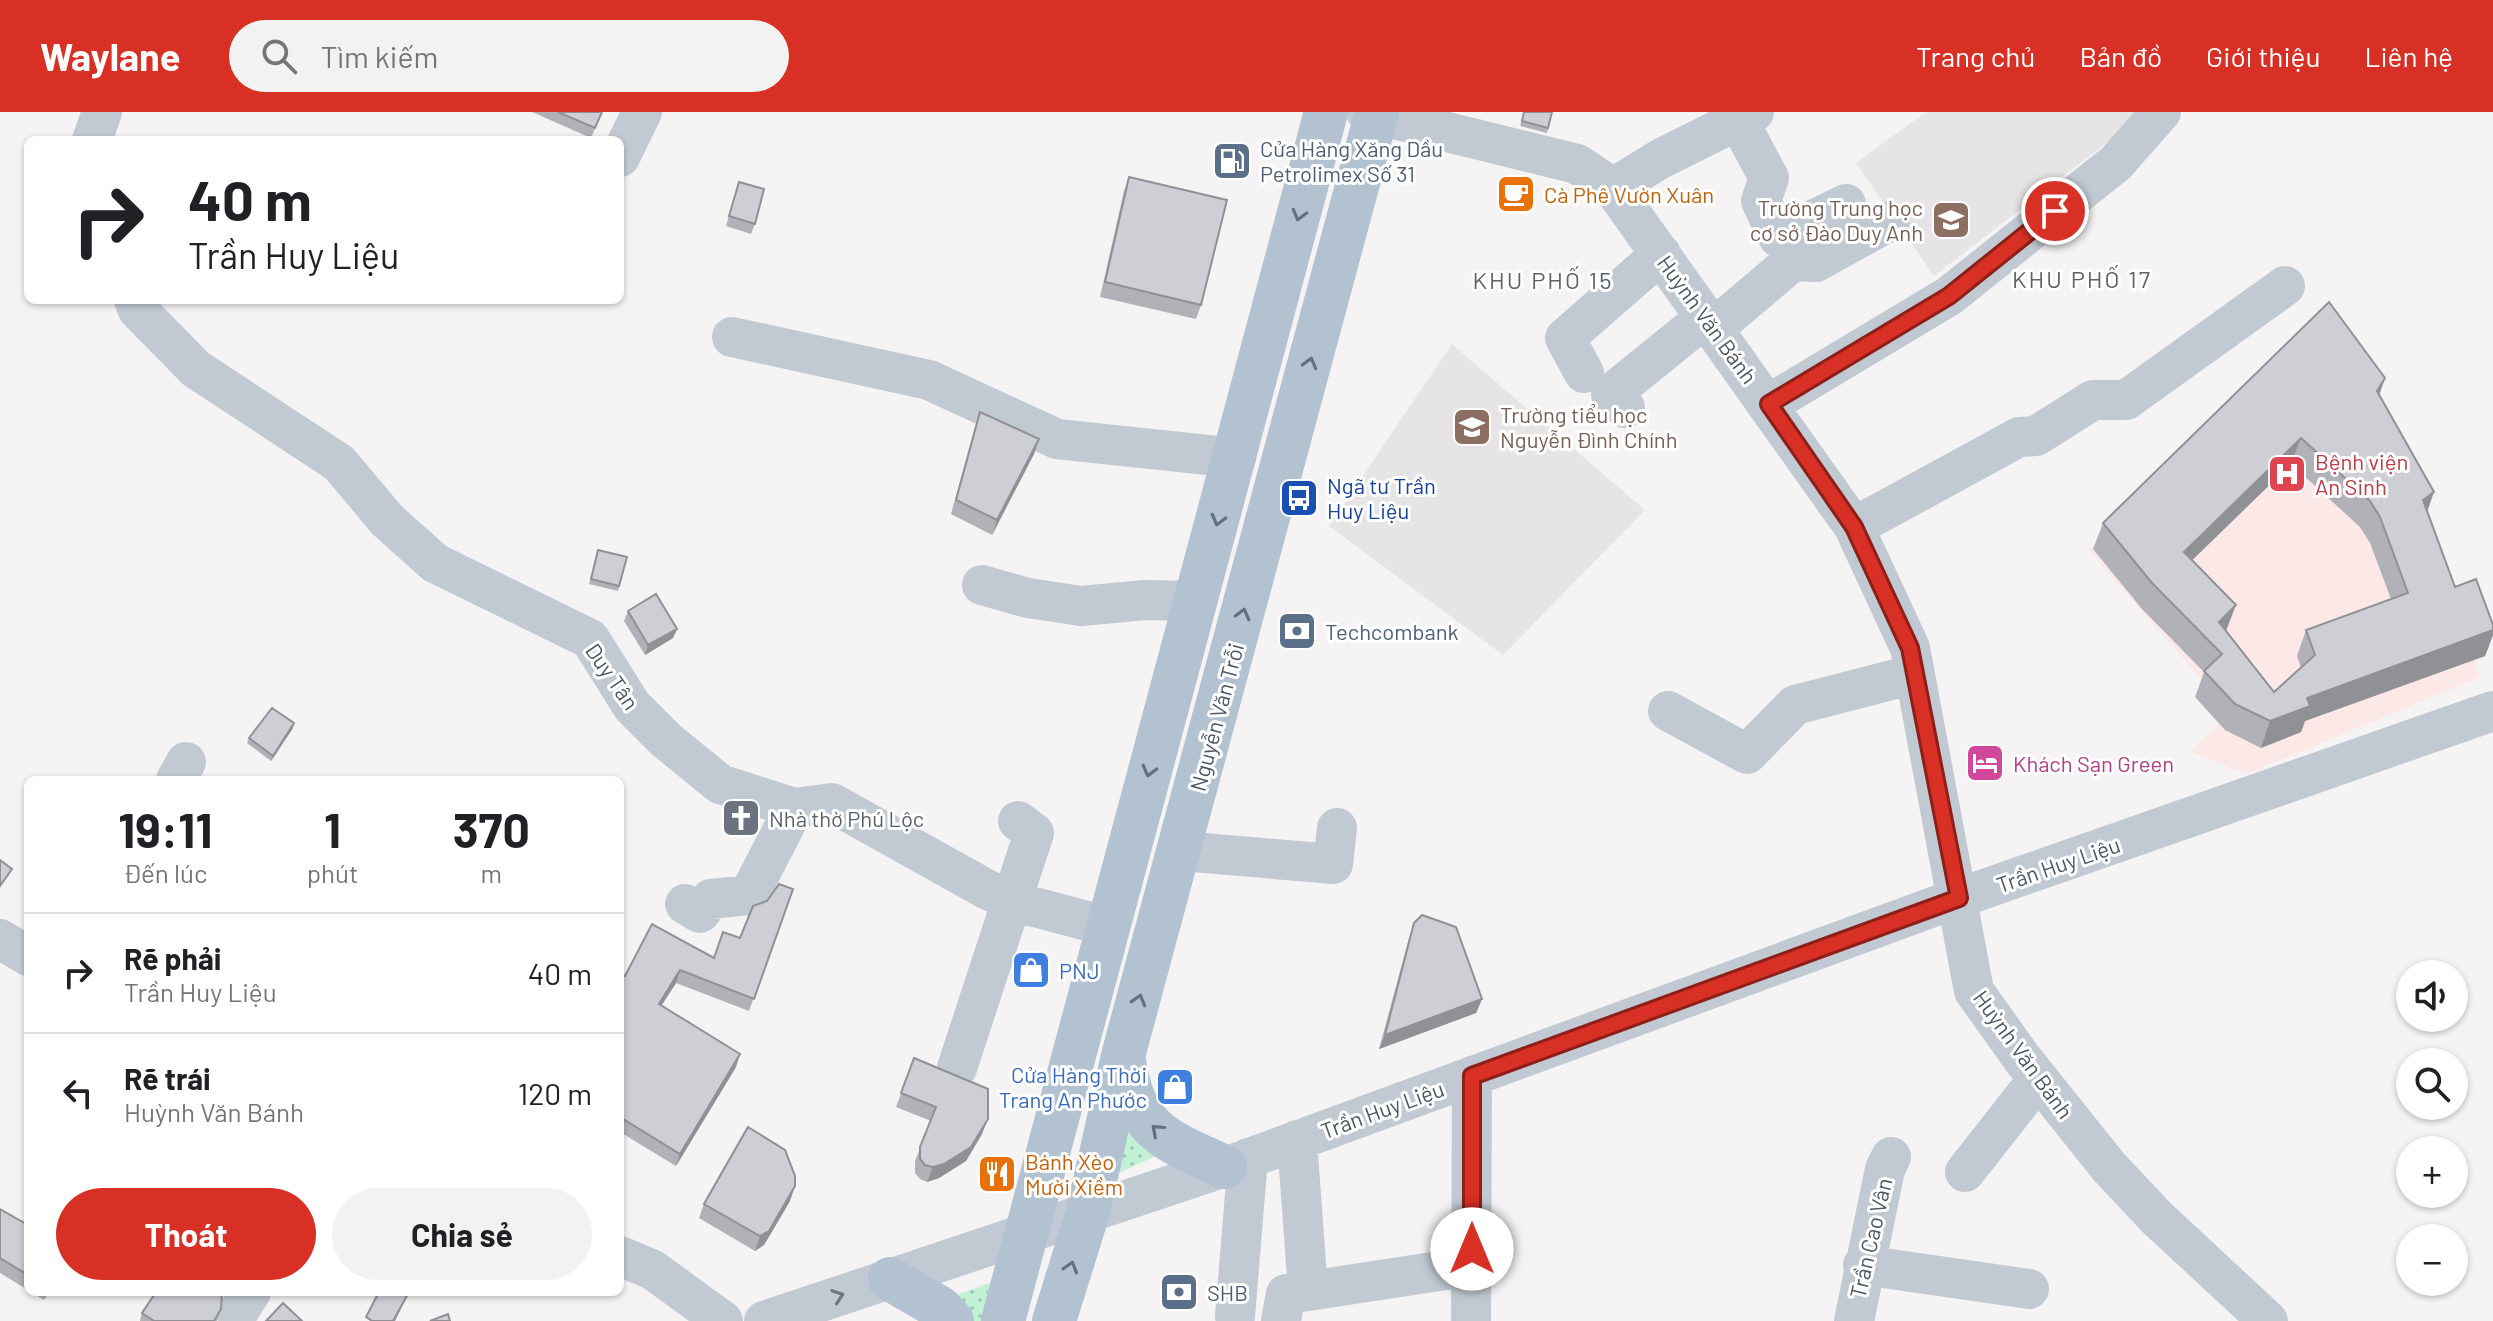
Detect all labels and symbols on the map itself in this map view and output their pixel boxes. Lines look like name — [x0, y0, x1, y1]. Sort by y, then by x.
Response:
place label: Cửa Hàng Xăng Dầu Petrolimex Số 31 — [1260, 135, 1443, 186]
fuel station icon: Cửa Hàng Xăng Dầu Petrolimex Số 31 — [1211, 140, 1253, 182]
cafe icon: Cà Phê Vườn Xuân — [1495, 173, 1537, 215]
pin — [2021, 177, 2089, 245]
place label: Cà Phê Vườn Xuân — [1544, 181, 1714, 207]
place label: Trường Trung học cơ sở Đào Duy Anh — [1750, 194, 1923, 245]
school or university icon: Trường Trung học cơ sở Đào Duy Anh — [1930, 199, 1972, 241]
one-way arrow — [1292, 207, 1309, 221]
street label: Huỳnh Văn Bánh — [1653, 250, 1763, 388]
district label: KHU PHỐ 17 — [2012, 264, 2152, 293]
district label: KHU PHỐ 15 — [1472, 265, 1614, 294]
one-way arrow — [1301, 357, 1317, 370]
place label: Trường tiểu học Nguyễn Đình Chính — [1500, 401, 1678, 452]
school or university icon: Trường tiểu học Nguyễn Đình Chính — [1451, 406, 1493, 448]
place label: Bệnh viện An Sinh — [2315, 448, 2408, 499]
hospital icon: Bệnh viện An Sinh — [2266, 453, 2308, 495]
place label: Ngã tư Trần Huy Liệu — [1327, 472, 1436, 523]
bus stop icon: Ngã tư Trần Huy Liệu — [1278, 477, 1320, 519]
one-way arrow — [1211, 512, 1228, 526]
one-way arrow — [1234, 608, 1250, 622]
bank icon: Techcombank — [1276, 610, 1318, 652]
place label: Techcombank — [1325, 618, 1459, 644]
street label: Duy Tân — [581, 638, 645, 714]
street label: Nguyễn Văn Trỗi — [1184, 640, 1248, 794]
hotel icon: Khách Sạn Green — [1964, 742, 2006, 784]
place label: Khách Sạn Green — [2013, 750, 2174, 776]
one-way arrow — [1142, 763, 1158, 777]
church icon: Nhà thờ Phú Lộc — [720, 797, 762, 839]
place label: Nhà thờ Phú Lộc — [769, 805, 924, 831]
street label: Trần Huy Liệu — [1993, 831, 2123, 897]
shop icon: PNJ — [1010, 949, 1052, 991]
place label: PNJ — [1059, 957, 1100, 983]
street label: Huỳnh Văn Bánh — [1969, 985, 2079, 1123]
one-way arrow — [1130, 994, 1146, 1008]
place label: Cửa Hàng Thời Trang An Phước — [999, 1061, 1147, 1112]
shop icon: Cửa Hàng Thời Trang An Phước — [1154, 1066, 1196, 1108]
street label: Trần Huy Liệu — [1317, 1075, 1447, 1143]
one-way arrow — [1152, 1124, 1166, 1139]
place label: Bánh Xèo Mười Xiềm — [1025, 1148, 1123, 1199]
restaurant icon: Bánh Xèo Mười Xiềm — [976, 1153, 1018, 1195]
street label: Trần Cao Vân — [1844, 1175, 1896, 1301]
position arrow — [1430, 1207, 1514, 1291]
one-way arrow — [1062, 1260, 1078, 1274]
bank icon: SHB — [1158, 1271, 1200, 1313]
place label: SHB — [1207, 1279, 1248, 1305]
one-way arrow — [830, 1290, 844, 1306]

